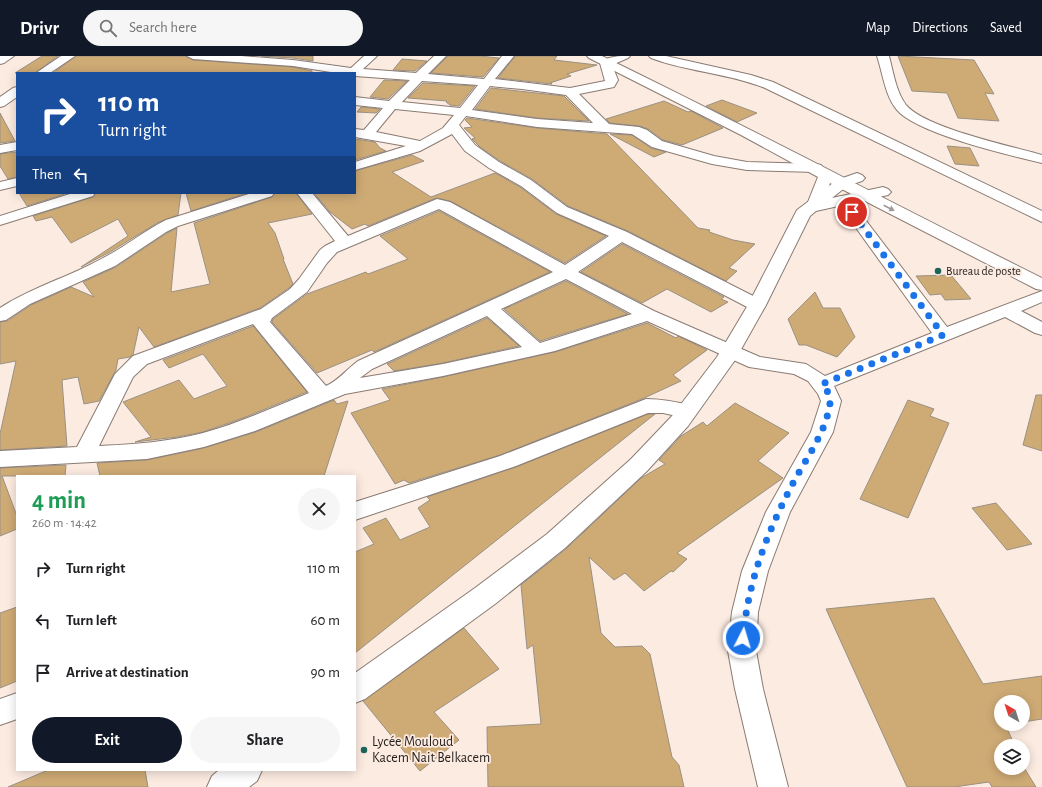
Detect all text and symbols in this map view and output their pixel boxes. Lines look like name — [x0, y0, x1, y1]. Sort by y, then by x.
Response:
search box — [83, 10, 363, 46]
icon: search — [97, 17, 119, 39]
text: Drivr — [20, 19, 59, 38]
text: Search here — [129, 20, 197, 35]
text: Map — [866, 21, 890, 35]
text: Directions — [912, 21, 968, 35]
text: Saved — [990, 21, 1022, 35]
icon: right — [32, 88, 84, 140]
text: 110 m — [98, 89, 160, 117]
text: Turn right — [98, 122, 167, 140]
icon: left — [70, 164, 92, 186]
text: Then — [32, 167, 62, 182]
pin — [835, 195, 869, 229]
icon: arrive — [841, 201, 863, 223]
one-way arrow — [883, 205, 895, 211]
place label: Bureau de poste — [946, 265, 1021, 277]
marker: Bureau de poste — [933, 266, 943, 276]
button: close — [298, 488, 340, 530]
text: 4 min — [32, 489, 86, 513]
text: 260 m · 14:42 — [32, 517, 97, 530]
icon: right — [32, 558, 54, 580]
text: Turn right — [66, 561, 125, 576]
text: 110 m — [307, 561, 340, 576]
icon: left — [32, 610, 54, 632]
text: Turn left — [66, 613, 117, 628]
text: 60 m — [311, 613, 340, 628]
position arrow — [722, 617, 764, 659]
icon: arrive — [32, 662, 54, 684]
text: Arrive at destination — [66, 665, 189, 680]
text: 90 m — [311, 665, 340, 680]
north arrow — [994, 695, 1030, 731]
map controls — [994, 695, 1030, 775]
button: Exit — [32, 717, 182, 763]
button: Share — [190, 717, 340, 763]
place label: Lycée Mouloud Kacem Nait Belkacem — [372, 735, 490, 765]
button: layers — [994, 739, 1030, 775]
marker: Lycée Mouloud Kacem Nait Belkacem — [359, 745, 369, 755]

